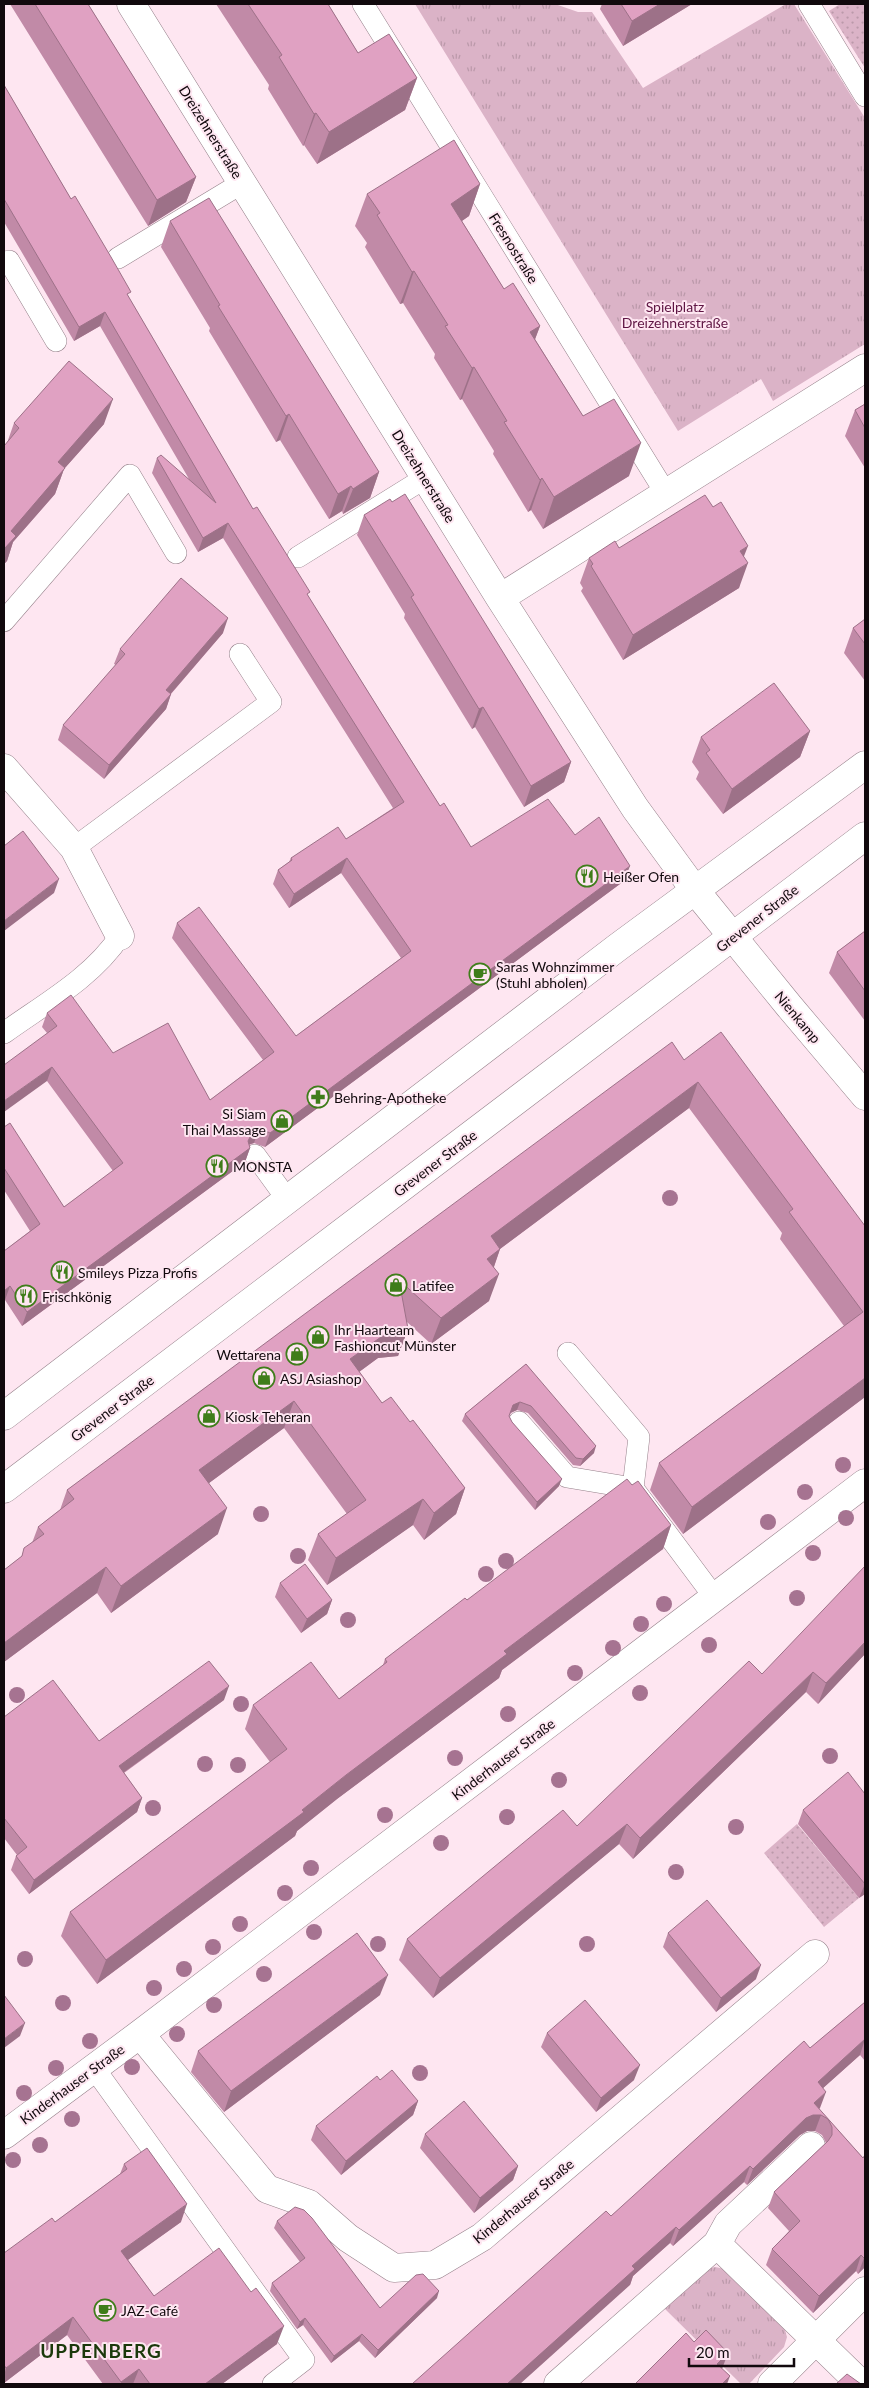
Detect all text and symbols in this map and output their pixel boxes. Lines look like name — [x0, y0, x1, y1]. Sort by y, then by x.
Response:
street label: Dreizehnerstraße — [176, 82, 246, 182]
street label: Fresnostraße — [486, 210, 542, 286]
park label: Spielplatz Dreizehnerstraße — [622, 298, 728, 331]
street label: Dreizehnerstraße — [389, 426, 459, 526]
restaurant icon: Heißer Ofen — [575, 864, 599, 888]
place label: Heißer Ofen — [603, 868, 679, 885]
street label: Grevener Straße — [712, 881, 802, 955]
place label: Saras Wohnzimmer (Stuhl abholen) — [496, 958, 614, 991]
cafe icon: Saras Wohnzimmer (Stuhl abholen) — [468, 962, 492, 986]
street label: Nienkamp — [771, 988, 825, 1047]
pharmacy icon: Behring-Apotheke — [306, 1085, 330, 1109]
place label: Behring-Apotheke — [334, 1089, 446, 1106]
place label: Si Siam Thai Massage — [183, 1105, 266, 1138]
shop icon: Si Siam Thai Massage — [270, 1109, 294, 1133]
street label: Grevener Straße — [390, 1126, 480, 1200]
restaurant icon: MONSTA — [205, 1154, 229, 1178]
place label: MONSTA — [233, 1158, 293, 1175]
restaurant icon: Smileys Pizza Profis — [50, 1260, 74, 1284]
place label: Smileys Pizza Profis — [78, 1264, 197, 1281]
shop icon: Latifee — [384, 1273, 408, 1297]
place label: Latifee — [412, 1277, 454, 1294]
restaurant icon: Frischkönig — [14, 1284, 38, 1308]
place label: Frischkönig — [42, 1288, 111, 1305]
place label: Ihr Haarteam Fashioncut Münster — [334, 1321, 456, 1354]
shop icon: Ihr Haarteam Fashioncut Münster — [306, 1325, 330, 1349]
shop icon: Wettarena — [285, 1342, 309, 1366]
place label: Wettarena — [216, 1346, 281, 1363]
shop icon: ASJ Asiashop — [252, 1366, 276, 1390]
place label: ASJ Asiashop — [280, 1370, 362, 1387]
street label: Grevener Straße — [67, 1371, 157, 1445]
shop icon: Kiosk Teheran — [197, 1404, 221, 1428]
place label: Kiosk Teheran — [225, 1408, 311, 1425]
street label: Kinderhauser Straße — [448, 1715, 558, 1803]
street label: Kinderhauser Straße — [16, 2040, 128, 2128]
street label: Kinderhauser Straße — [469, 2155, 577, 2247]
cafe icon: JAZ-Café — [93, 2298, 117, 2322]
place label: JAZ-Café — [121, 2302, 178, 2319]
scale bar — [689, 2336, 794, 2368]
district label: UPPENBERG — [40, 2339, 162, 2362]
text: 20 m — [696, 2343, 730, 2361]

